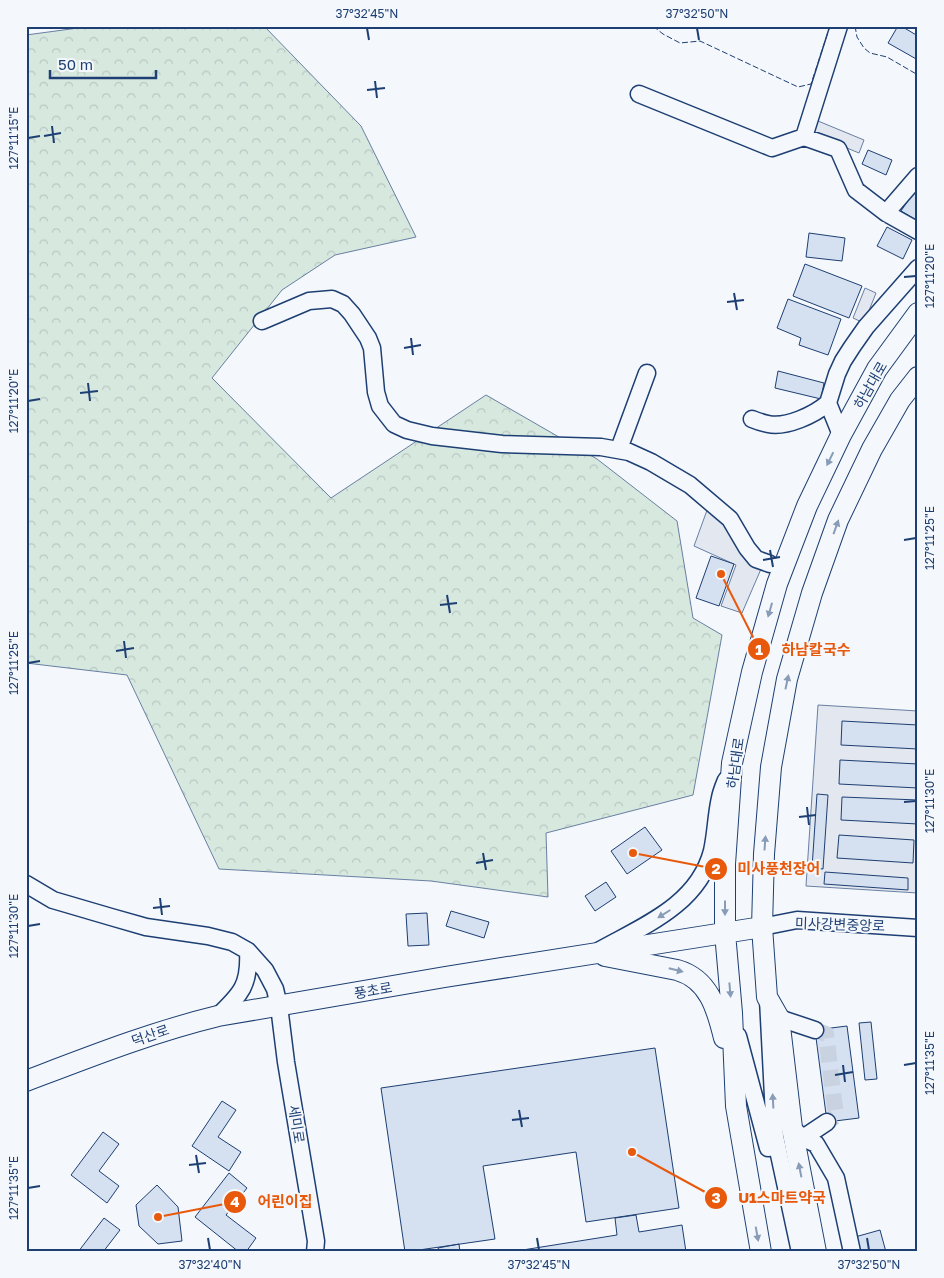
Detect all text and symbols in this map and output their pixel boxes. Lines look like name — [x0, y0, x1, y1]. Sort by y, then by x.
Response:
text: 37°32'45"N — [336, 6, 398, 21]
text: 37°32'50"N — [666, 6, 728, 21]
scale bar — [50, 48, 156, 80]
text: 50 m — [58, 55, 93, 73]
text: 127°11'15"E — [6, 107, 21, 169]
text: 127°11'20"E — [922, 244, 937, 308]
street label: 하남대로 — [850, 358, 890, 412]
text: 127°11'20"E — [6, 369, 21, 433]
one-way arrow — [825, 452, 833, 466]
text: 127°11'25"E — [922, 506, 937, 570]
one-way arrow — [832, 519, 840, 534]
one-way arrow — [765, 603, 773, 618]
text: 127°11'25"E — [6, 631, 21, 695]
callout: 하남칼국수 — [747, 634, 861, 664]
text: 1 — [755, 640, 763, 658]
text: 하남칼국수 — [781, 640, 851, 658]
one-way arrow — [783, 675, 791, 690]
street label: 하남대로 — [723, 736, 747, 790]
text: 127°11'30"E — [922, 769, 937, 833]
one-way arrow — [762, 835, 770, 851]
callout: 미사풍천장어 — [703, 854, 831, 884]
text: 2 — [711, 859, 721, 877]
text: 미사풍천장어 — [738, 859, 820, 877]
text: 127°11'30"E — [6, 894, 21, 958]
one-way arrow — [721, 900, 729, 916]
one-way arrow — [658, 909, 671, 918]
street label: 미사강변중앙로 — [795, 914, 885, 934]
one-way arrow — [668, 966, 683, 974]
street label: 풍초로 — [352, 978, 394, 1002]
one-way arrow — [726, 982, 734, 998]
street label: 덕산로 — [129, 1021, 171, 1049]
text: 127°11'35"E — [922, 1031, 937, 1095]
one-way arrow — [768, 1092, 776, 1108]
street label: 세미로 — [286, 1104, 308, 1145]
text: 127°11'35"E — [6, 1156, 21, 1220]
one-way arrow — [795, 1161, 803, 1177]
callout: U1스마트약국 — [703, 1183, 836, 1213]
callout: 어린이집 — [223, 1187, 323, 1217]
text: 3 — [711, 1188, 721, 1206]
text: U1스마트약국 — [738, 1188, 826, 1206]
text: 4 — [230, 1192, 240, 1210]
text: 어린이집 — [257, 1192, 313, 1210]
one-way arrow — [754, 1227, 762, 1243]
text: 37°32'40"N — [178, 1257, 242, 1272]
text: 37°32'45"N — [508, 1257, 570, 1272]
text: 37°32'50"N — [838, 1257, 900, 1272]

